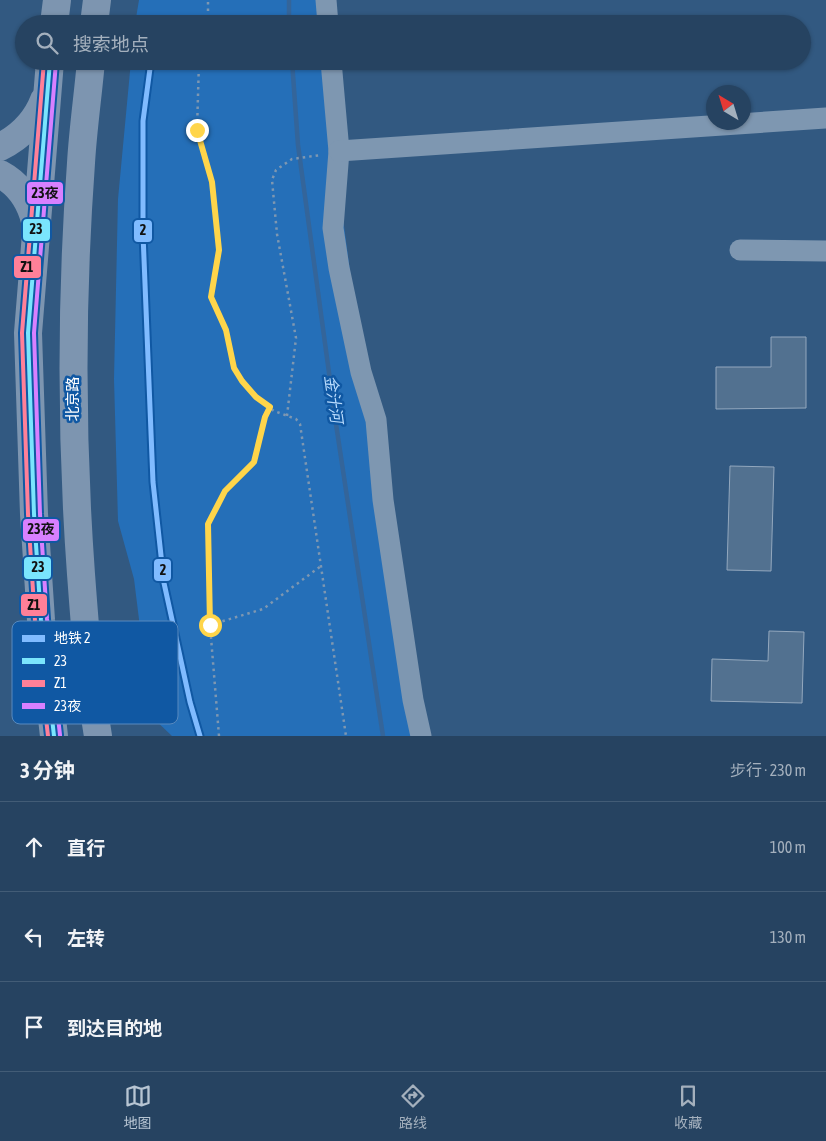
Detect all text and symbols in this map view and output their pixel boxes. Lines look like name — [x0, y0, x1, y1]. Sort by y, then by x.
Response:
search box — [15, 15, 811, 70]
icon: search — [33, 29, 61, 57]
text: 搜索地点 — [73, 33, 149, 55]
north arrow — [706, 85, 751, 130]
route end — [186, 119, 209, 142]
line badge: 23夜 — [26, 181, 64, 205]
text: 23夜 — [31, 185, 59, 201]
line badge: 23 — [22, 218, 51, 242]
line badge: 2 — [133, 219, 153, 243]
text: 23 — [29, 221, 43, 237]
text: 2 — [140, 222, 147, 238]
line badge: Z1 — [13, 255, 42, 279]
text: Z1 — [21, 259, 34, 275]
water label: 金汁河 — [322, 374, 347, 427]
street label: 北京路 — [64, 376, 81, 422]
line badge: 23夜 — [22, 518, 60, 542]
text: 23夜 — [27, 521, 55, 537]
line badge: 23 — [23, 556, 52, 580]
line badge: 2 — [153, 558, 172, 582]
text: 23 — [31, 559, 45, 575]
text: 2 — [160, 562, 167, 578]
line badge: Z1 — [20, 593, 48, 617]
text: Z1 — [28, 597, 41, 613]
route start — [199, 614, 222, 637]
legend — [12, 621, 178, 724]
text: 地铁 2 — [54, 630, 91, 646]
text: 23 — [54, 653, 67, 669]
text: Z1 — [54, 675, 67, 691]
text: 23夜 — [54, 698, 81, 714]
text: 3 分钟 — [20, 758, 75, 782]
text: 步行 · 230 m — [730, 761, 806, 779]
icon: ahead — [20, 833, 48, 861]
text: 直行 — [67, 837, 105, 859]
text: 100 m — [770, 838, 806, 856]
icon: left — [20, 923, 48, 951]
text: 左转 — [67, 927, 105, 949]
text: 130 m — [770, 928, 806, 946]
icon: arrive — [20, 1013, 48, 1041]
text: 到达目的地 — [67, 1017, 162, 1039]
tab: 地图 — [124, 1082, 152, 1132]
tab: 路线 — [399, 1082, 427, 1132]
tab: 收藏 — [674, 1082, 702, 1132]

